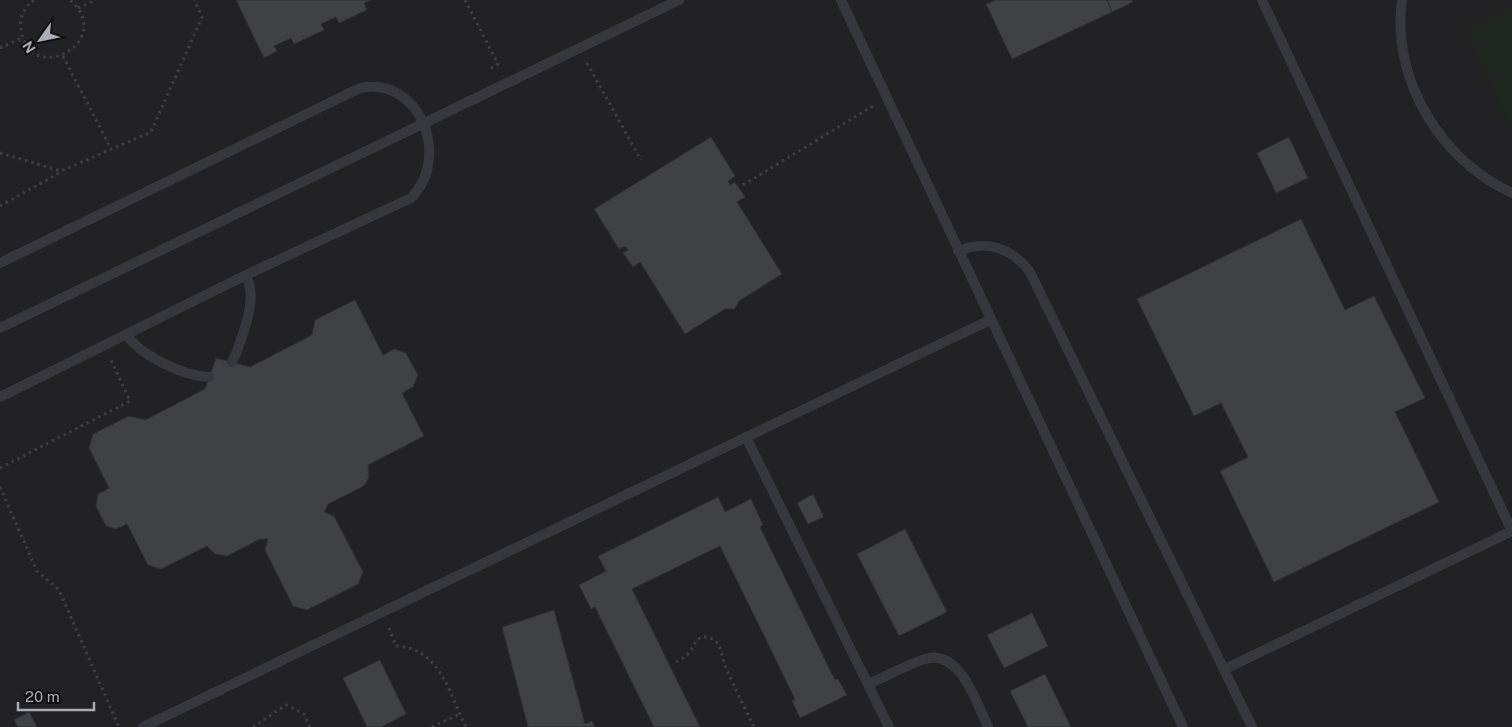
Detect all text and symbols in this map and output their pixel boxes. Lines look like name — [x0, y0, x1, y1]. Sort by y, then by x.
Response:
north arrow — [15, 15, 65, 65]
text: N — [19, 38, 39, 56]
scale bar — [18, 680, 94, 712]
text: 20 m — [25, 688, 60, 705]

